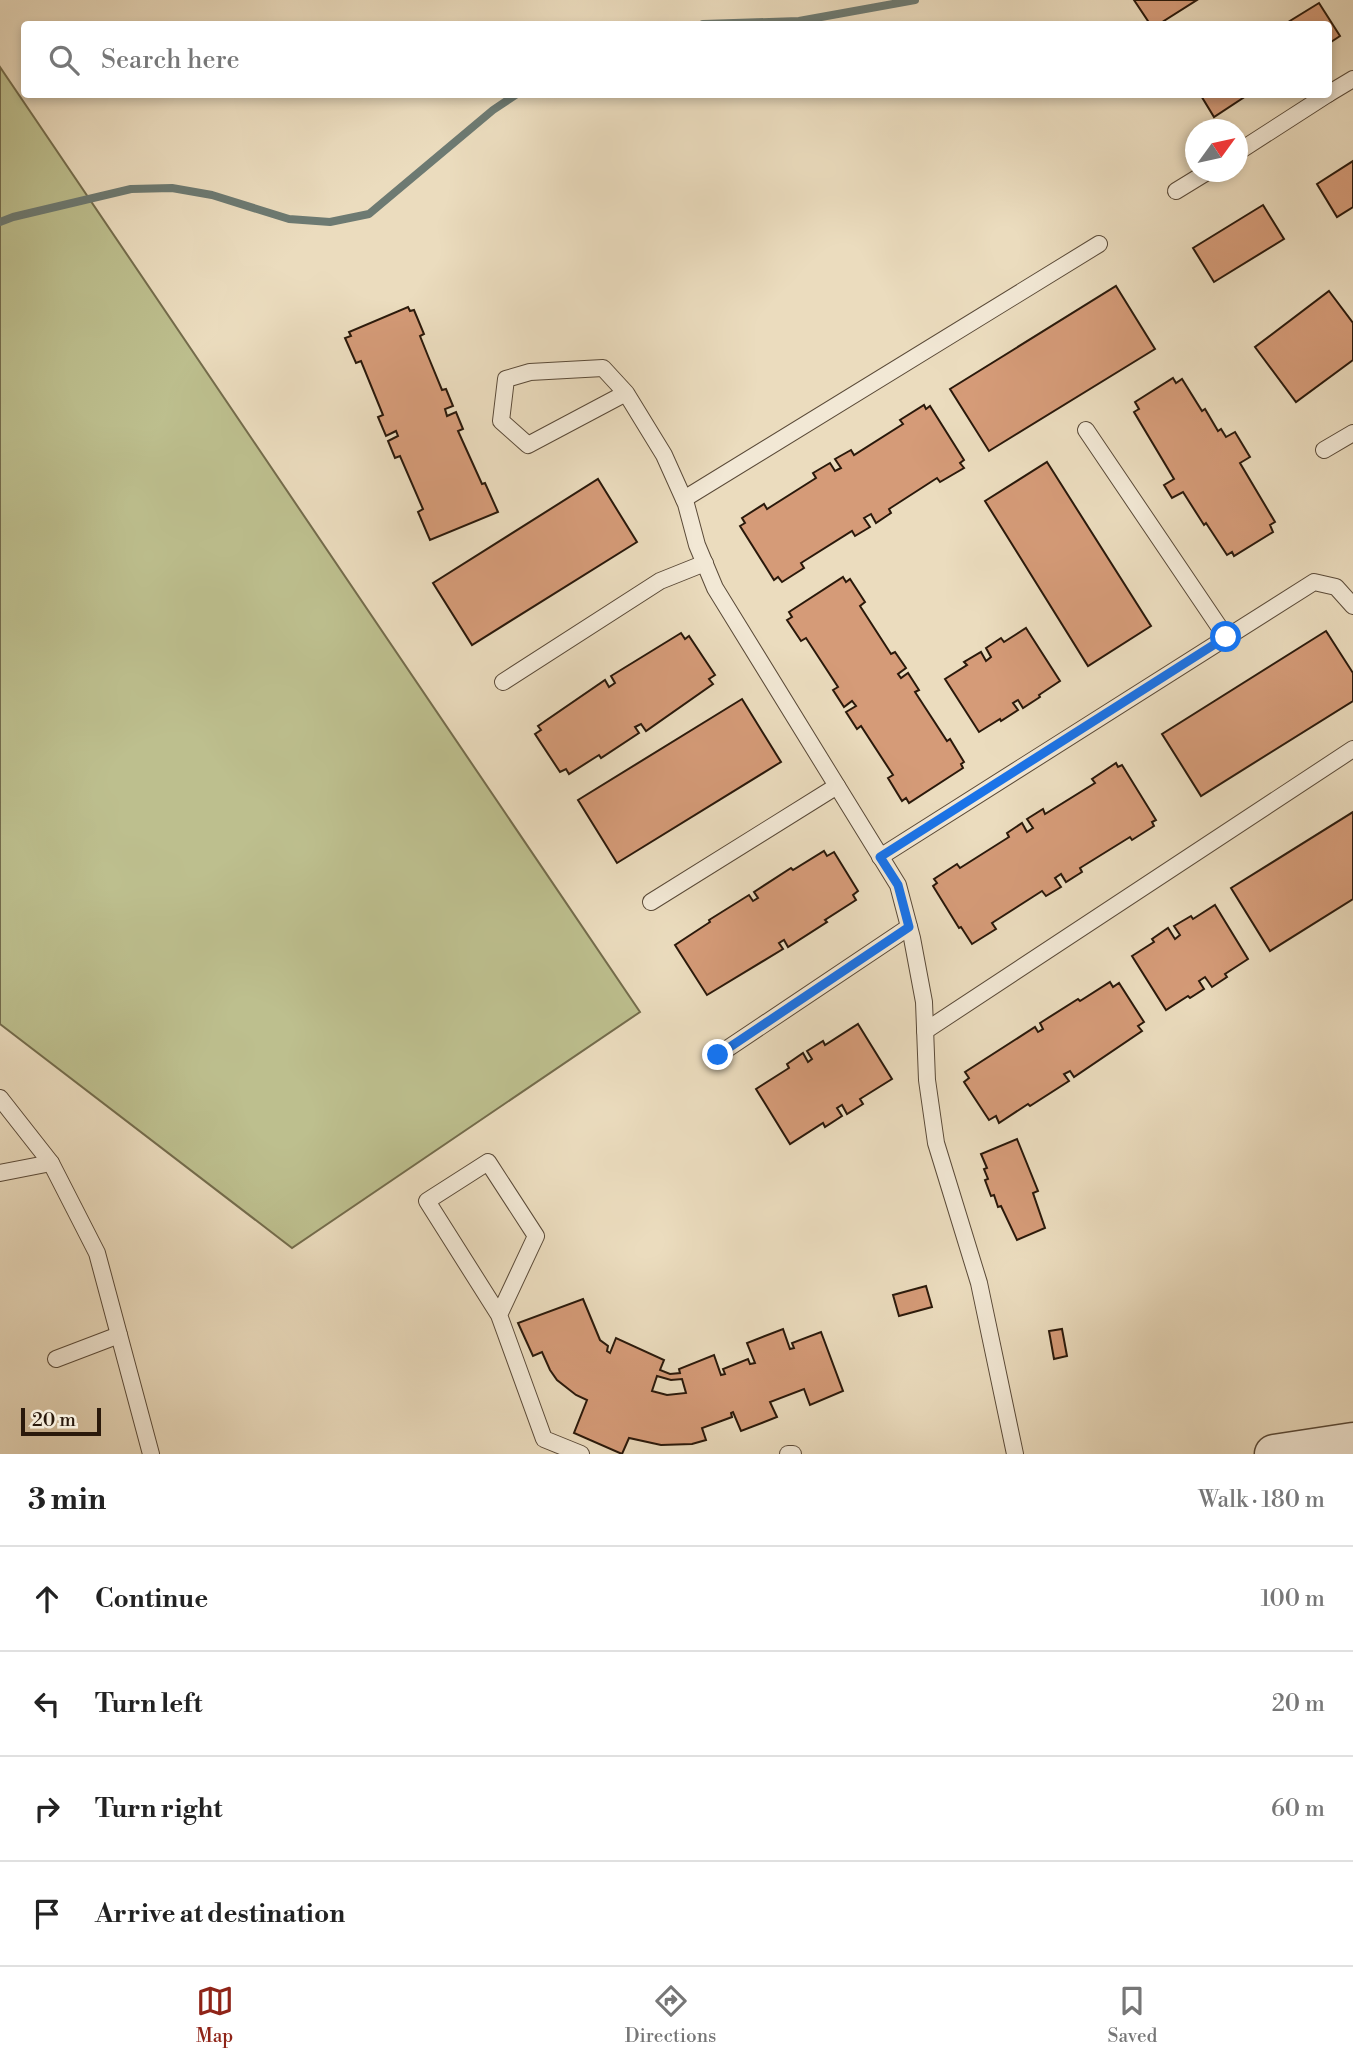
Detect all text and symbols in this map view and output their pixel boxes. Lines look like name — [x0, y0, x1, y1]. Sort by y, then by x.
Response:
search box — [21, 21, 1332, 98]
icon: search — [45, 41, 83, 79]
text: Search here — [101, 44, 240, 76]
north arrow — [1185, 119, 1248, 182]
route start — [1210, 621, 1241, 652]
route end — [702, 1039, 733, 1070]
scale bar — [21, 1405, 102, 1437]
text: 20 m — [32, 1408, 76, 1432]
text: 3 min — [28, 1481, 106, 1519]
text: Walk · 180 m — [1198, 1486, 1325, 1514]
icon: ahead — [28, 1580, 66, 1618]
text: Continue — [95, 1583, 208, 1615]
text: 100 m — [1260, 1585, 1325, 1613]
icon: left — [28, 1685, 66, 1723]
text: Turn left — [95, 1688, 203, 1720]
text: 20 m — [1272, 1690, 1325, 1718]
icon: right — [28, 1790, 66, 1828]
text: Turn right — [95, 1793, 223, 1825]
text: 60 m — [1271, 1795, 1325, 1823]
icon: arrive — [28, 1895, 66, 1933]
text: Arrive at destination — [95, 1898, 345, 1930]
tab: Map — [196, 1982, 234, 2048]
tab: Directions — [625, 1982, 716, 2048]
tab: Saved — [1108, 1982, 1157, 2048]

